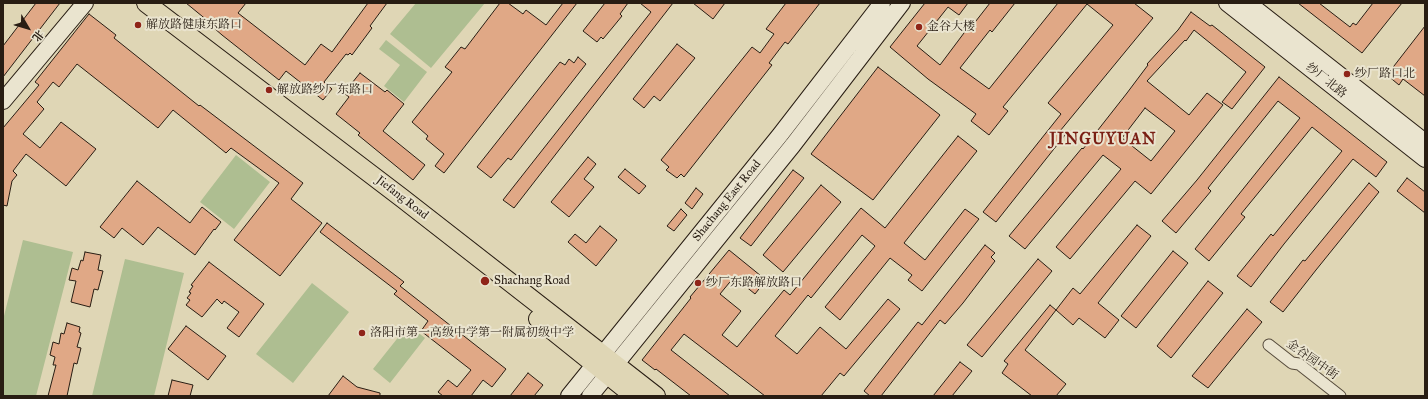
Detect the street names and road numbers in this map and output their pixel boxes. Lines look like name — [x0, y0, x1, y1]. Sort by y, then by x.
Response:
street label: 纱厂北路 — [1303, 61, 1349, 101]
street label: Shachang East Road — [690, 157, 764, 245]
street label: Jiefang Road — [373, 173, 431, 223]
street label: 金谷园中街 — [1283, 337, 1341, 383]

